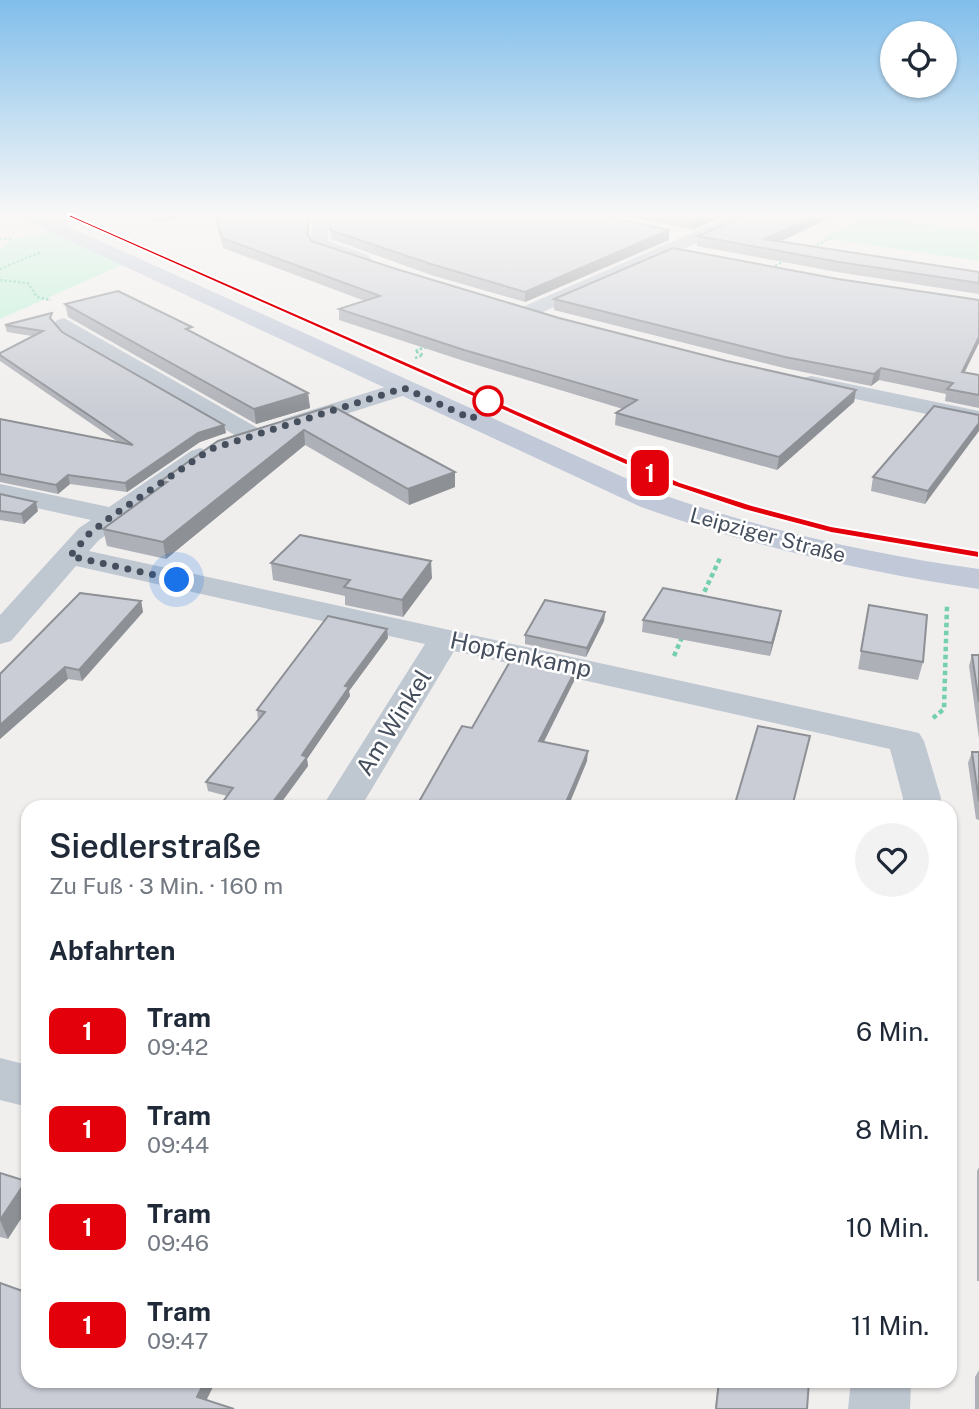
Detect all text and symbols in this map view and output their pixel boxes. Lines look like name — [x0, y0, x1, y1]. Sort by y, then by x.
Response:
map controls — [880, 21, 957, 98]
button: locate — [880, 21, 957, 98]
unlabelled marker — [473, 386, 503, 416]
line badge: 1 — [627, 450, 673, 496]
text: 1 — [645, 459, 655, 487]
street label: Leipziger Straße — [688, 502, 848, 568]
your location — [159, 562, 194, 597]
street label: Hopfenkamp — [448, 625, 594, 683]
street label: Am Winkel — [349, 664, 437, 780]
button: heart — [855, 823, 929, 897]
text: Siedlerstraße — [49, 827, 261, 865]
text: Zu Fuß · 3 Min. · 160 m — [49, 872, 283, 899]
text: Abfahrten — [49, 935, 175, 966]
text: Tram — [147, 1002, 211, 1033]
text: 6 Min. — [856, 1016, 929, 1047]
text: 1 — [82, 1017, 93, 1045]
text: 09:42 — [147, 1033, 209, 1060]
text: Tram — [147, 1100, 211, 1131]
text: 8 Min. — [855, 1114, 929, 1145]
text: 1 — [82, 1115, 93, 1143]
text: 09:44 — [147, 1131, 209, 1158]
text: Tram — [147, 1198, 211, 1229]
text: 10 Min. — [846, 1212, 929, 1243]
text: 1 — [82, 1213, 93, 1241]
text: 09:46 — [147, 1229, 209, 1256]
text: Tram — [147, 1296, 211, 1327]
text: 11 Min. — [851, 1310, 929, 1341]
text: 1 — [82, 1311, 93, 1339]
text: 09:47 — [147, 1327, 209, 1354]

